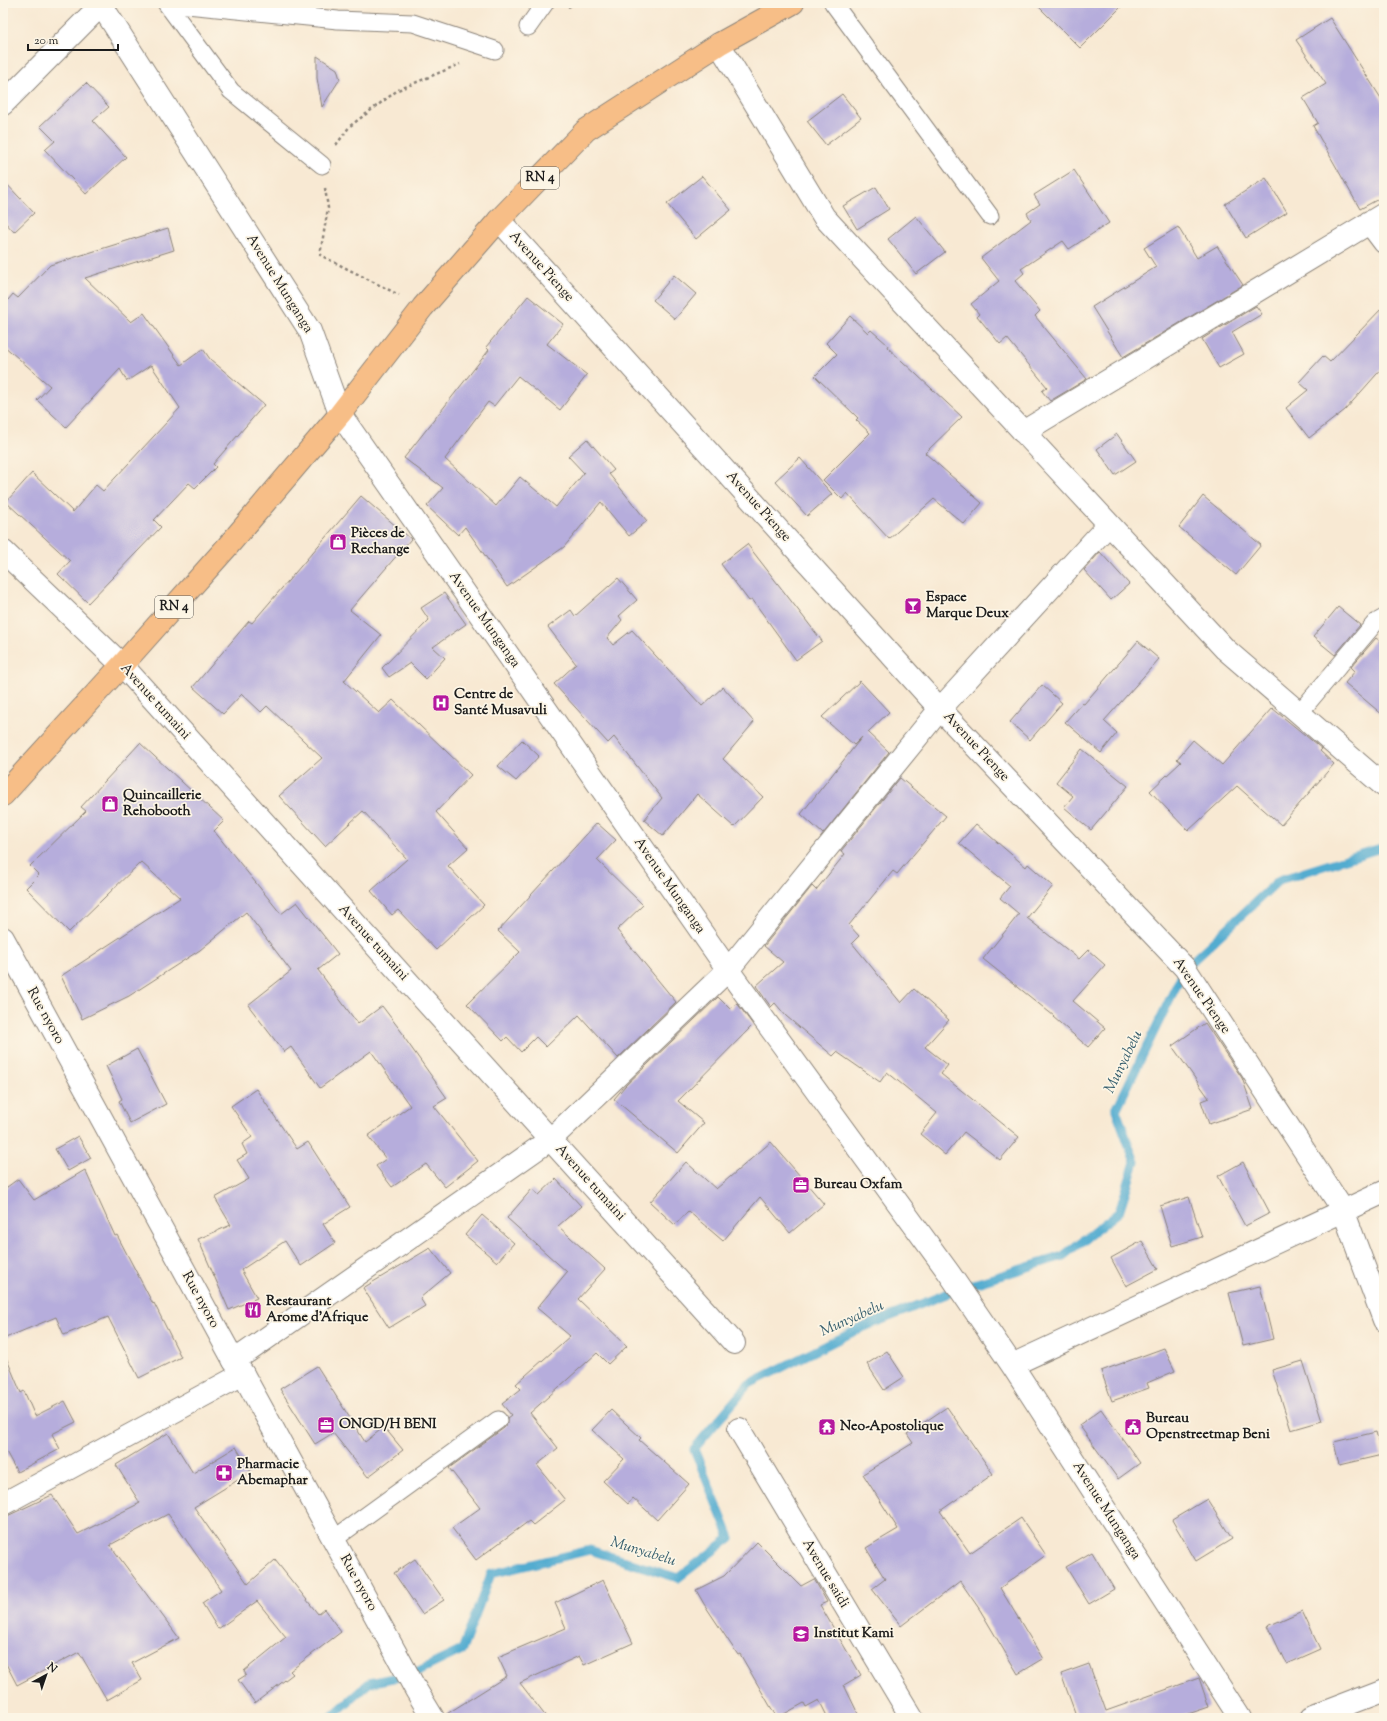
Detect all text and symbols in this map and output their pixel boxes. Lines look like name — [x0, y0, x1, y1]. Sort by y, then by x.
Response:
scale bar — [28, 26, 118, 52]
text: 20 m — [34, 32, 59, 50]
road number: RN 4 — [521, 167, 559, 189]
street label: Avenue Pienge — [504, 227, 578, 307]
street label: Avenue Munganga — [240, 231, 318, 338]
street label: Avenue Pienge — [721, 467, 795, 547]
place label: Pièces de Rechange — [351, 524, 410, 560]
shop icon: Pièces de Rechange — [328, 532, 348, 552]
street label: Avenue Munganga — [443, 568, 525, 673]
place label: Espace Marque Deux — [926, 588, 1009, 624]
road number: RN 4 — [155, 596, 193, 618]
bar icon: Espace Marque Deux — [903, 596, 923, 616]
street label: Avenue tumaini — [115, 659, 195, 745]
place label: Centre de Santé Musavuli — [454, 685, 547, 721]
hospital icon: Centre de Santé Musavuli — [431, 693, 451, 713]
street label: Avenue Pienge — [938, 708, 1014, 786]
place label: Quincaillerie Rehobooth — [123, 786, 202, 822]
shop icon: Quincaillerie Rehobooth — [100, 794, 120, 814]
street label: Avenue Munganga — [628, 834, 710, 939]
street label: Avenue tumaini — [333, 900, 413, 986]
street label: Avenue Pienge — [1167, 954, 1235, 1038]
street label: Rue nyoro — [21, 984, 69, 1048]
water label: Munyabelu — [1100, 1027, 1148, 1097]
street label: Avenue tumaini — [550, 1140, 630, 1226]
office icon: Bureau Oxfam — [791, 1175, 811, 1195]
place label: Bureau Oxfam — [814, 1175, 903, 1195]
street label: Rue nyoro — [176, 1268, 224, 1332]
place label: Restaurant Arome d'Afrique — [266, 1292, 369, 1328]
water label: Munyabelu — [817, 1296, 887, 1342]
restaurant icon: Restaurant Arome d'Afrique — [243, 1300, 263, 1320]
place label: Bureau Openstreetmap Beni — [1146, 1409, 1270, 1445]
office icon: ONGD/H BENI — [316, 1415, 336, 1435]
place label: ONGD/H BENI — [339, 1415, 437, 1435]
temple icon: Neo-Apostolique — [817, 1417, 837, 1437]
place label: Neo-Apostolique — [840, 1417, 944, 1437]
public building icon: Bureau Openstreetmap Beni — [1123, 1417, 1143, 1437]
place label: Pharmacie Abemaphar — [237, 1455, 308, 1491]
street label: Avenue Munganga — [1067, 1458, 1146, 1564]
pharmacy icon: Pharmacie Abemaphar — [214, 1463, 234, 1483]
water label: Munyabelu — [608, 1532, 679, 1572]
street label: Avenue saidi — [796, 1536, 854, 1612]
street label: Rue nyoro — [334, 1551, 382, 1615]
school or university icon: Institut Kami — [791, 1624, 811, 1644]
place label: Institut Kami — [814, 1624, 894, 1644]
north arrow — [26, 1655, 66, 1695]
text: N — [43, 1659, 60, 1677]

